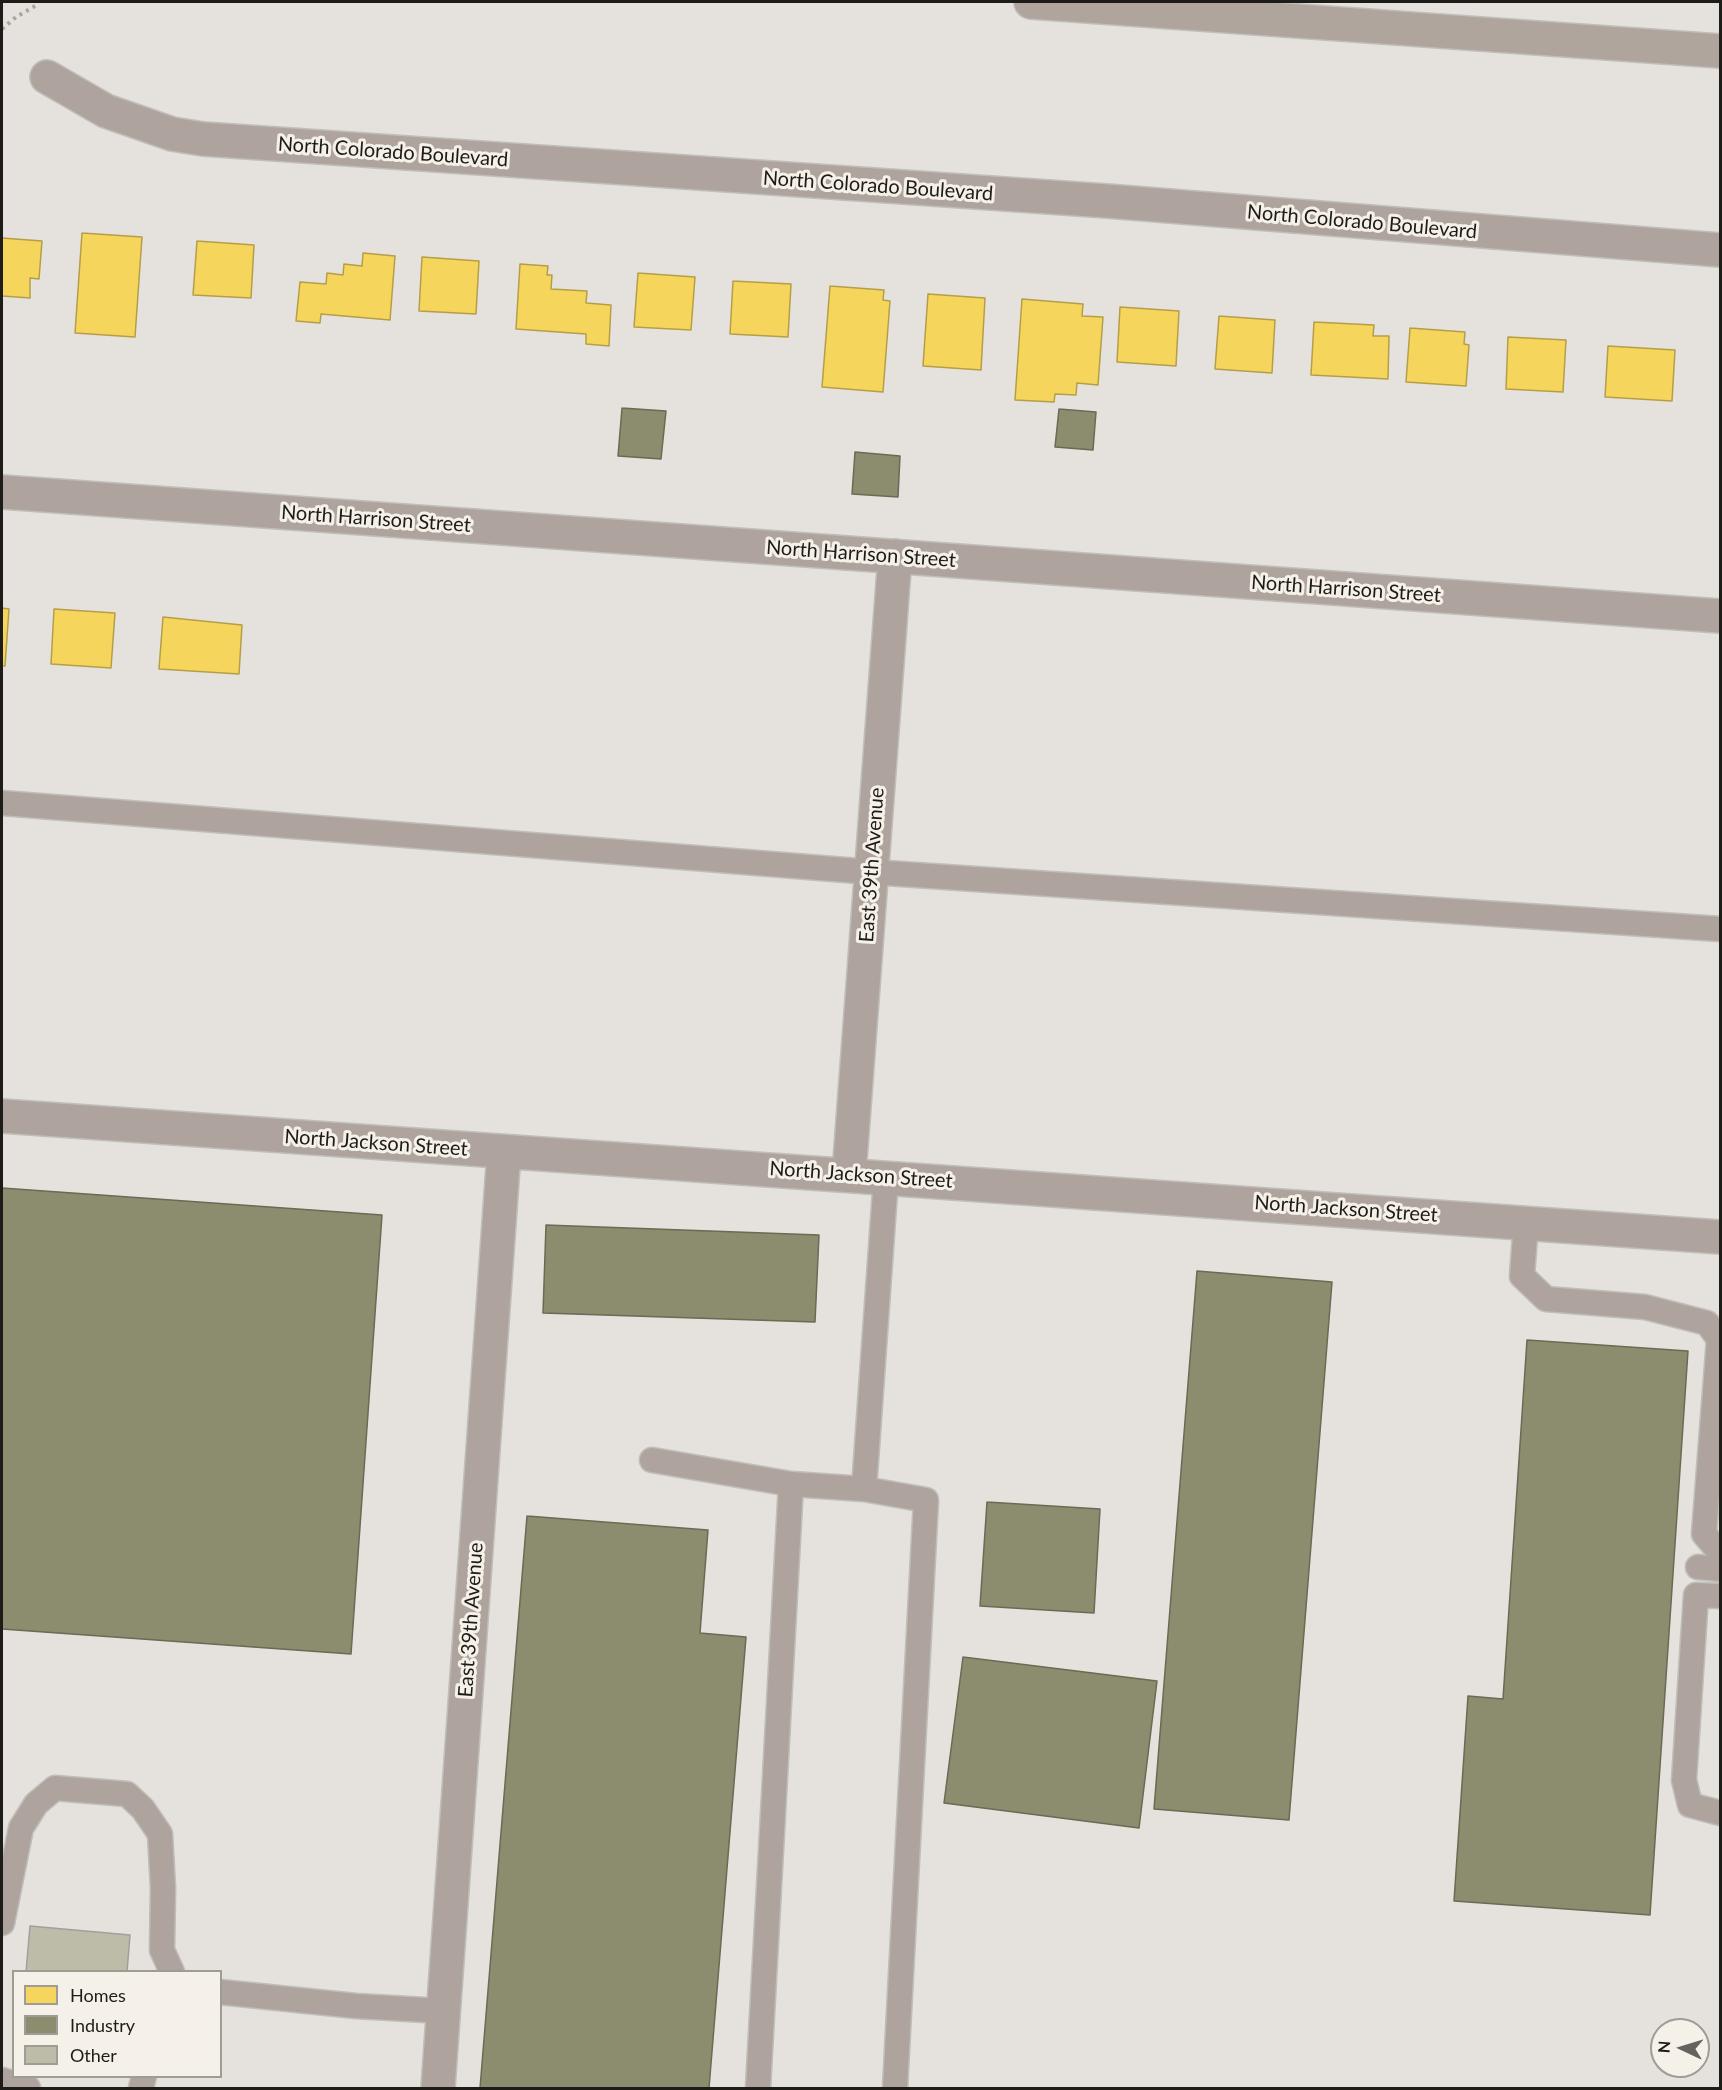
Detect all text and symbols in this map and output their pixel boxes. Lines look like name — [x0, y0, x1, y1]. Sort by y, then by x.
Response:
street label: North Colorado Boulevard — [277, 132, 509, 172]
street label: North Colorado Boulevard — [762, 166, 994, 206]
street label: North Colorado Boulevard — [1246, 200, 1478, 244]
street label: North Harrison Street — [280, 500, 472, 538]
street label: North Harrison Street — [765, 535, 957, 573]
street label: North Harrison Street — [1250, 570, 1442, 608]
street label: East 39th Avenue — [855, 787, 889, 943]
street label: North Jackson Street — [284, 1125, 468, 1161]
street label: North Jackson Street — [769, 1157, 953, 1193]
street label: North Jackson Street — [1254, 1191, 1438, 1227]
street label: East 39th Avenue — [454, 1542, 488, 1698]
legend — [12, 1970, 222, 2078]
text: Homes — [70, 1984, 126, 2006]
text: Industry — [70, 2014, 135, 2036]
north arrow — [1650, 2018, 1710, 2078]
text: N — [1654, 2040, 1673, 2054]
text: Other — [70, 2044, 117, 2066]

